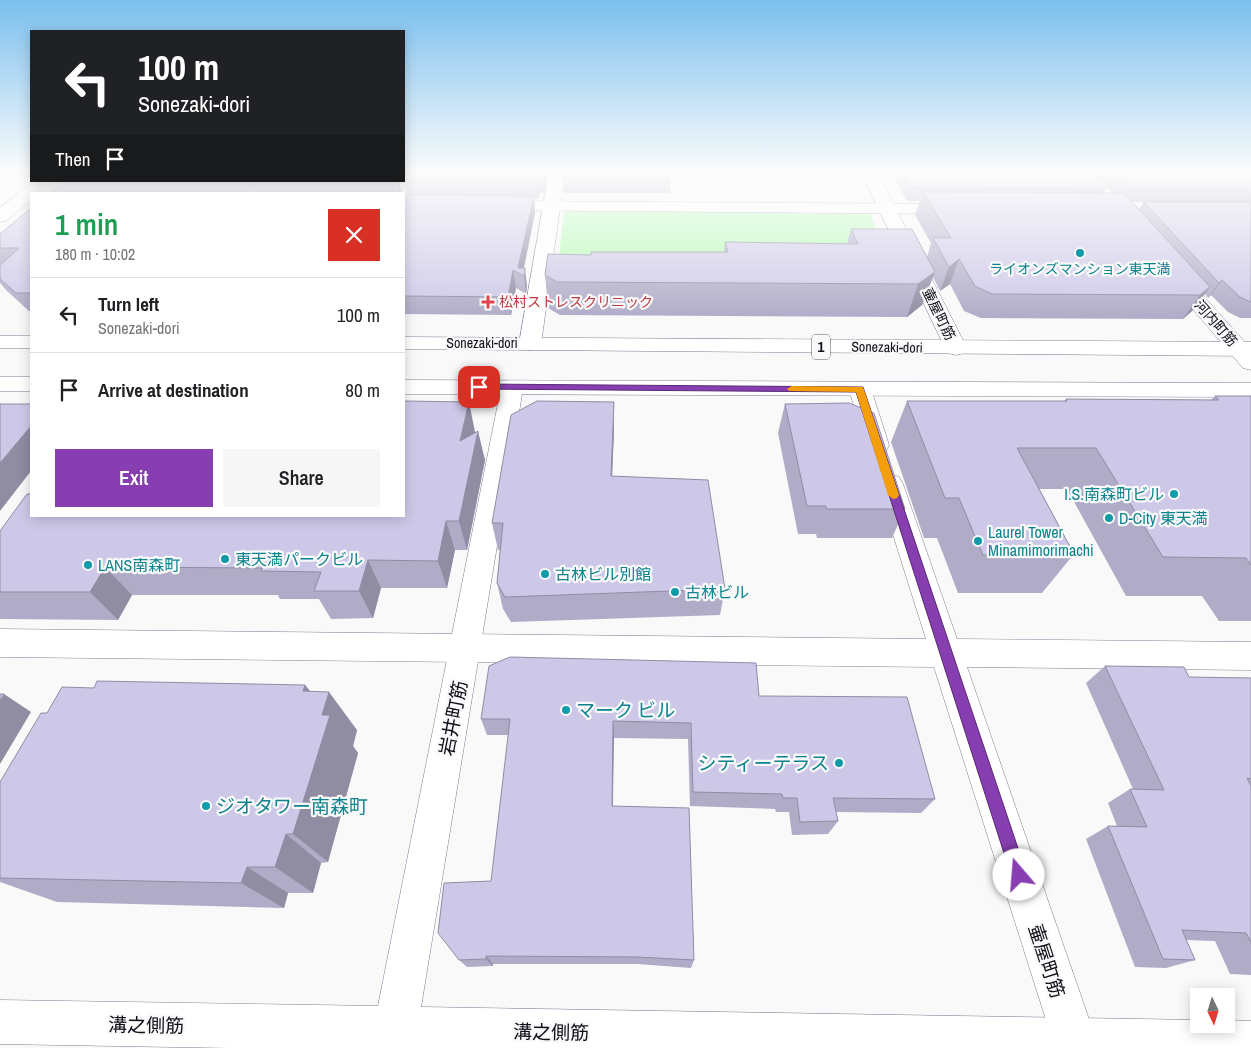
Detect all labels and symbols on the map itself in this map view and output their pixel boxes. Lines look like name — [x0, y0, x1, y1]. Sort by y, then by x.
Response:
marker: ライオンズマンション東天満 — [1074, 247, 1086, 259]
place label: ライオンズマンション東天満 — [989, 260, 1171, 278]
street label: 壷屋町筋 — [919, 285, 959, 343]
place label: 松村ストレスクリニック — [499, 293, 653, 311]
marker: 松村ストレスクリニック — [481, 295, 495, 309]
street label: 河内町筋 — [1191, 296, 1241, 350]
street label: Sonezaki-dori — [446, 334, 518, 352]
road number: 1 — [812, 334, 830, 360]
street label: Sonezaki-dori — [851, 337, 923, 357]
pin — [458, 366, 500, 408]
place label: I.S.南森町ビル — [1064, 483, 1164, 505]
marker: I.S.南森町ビル — [1168, 488, 1180, 500]
place label: D-City 東天満 — [1119, 507, 1208, 529]
marker: D-City 東天満 — [1103, 512, 1115, 524]
place label: Laurel Tower Minamimorimachi — [988, 521, 1094, 561]
marker: Laurel Tower Minamimorimachi — [972, 535, 984, 547]
place label: 東天満パークビル — [235, 548, 363, 570]
marker: 東天満パークビル — [219, 553, 231, 565]
place label: LANS南森町 — [98, 554, 180, 576]
marker: LANS南森町 — [82, 559, 94, 571]
place label: 古林ビル別館 — [555, 563, 651, 585]
marker: 古林ビル別館 — [539, 568, 551, 580]
place label: 古林ビル — [685, 581, 749, 603]
marker: 古林ビル — [669, 586, 681, 598]
street label: 岩井町筋 — [433, 678, 473, 758]
place label: マーク ビル — [576, 697, 675, 723]
marker: マーク ビル — [560, 704, 572, 716]
place label: シティーテラス — [698, 750, 829, 776]
marker: シティーテラス — [833, 757, 845, 769]
place label: ジオタワー南森町 — [216, 793, 368, 819]
marker: ジオタワー南森町 — [200, 800, 212, 812]
position arrow — [992, 848, 1044, 900]
street label: 壷屋町筋 — [1023, 921, 1071, 1001]
north arrow — [1190, 988, 1235, 1032]
street label: 溝之側筋 — [108, 1011, 184, 1039]
street label: 溝之側筋 — [513, 1018, 589, 1046]

